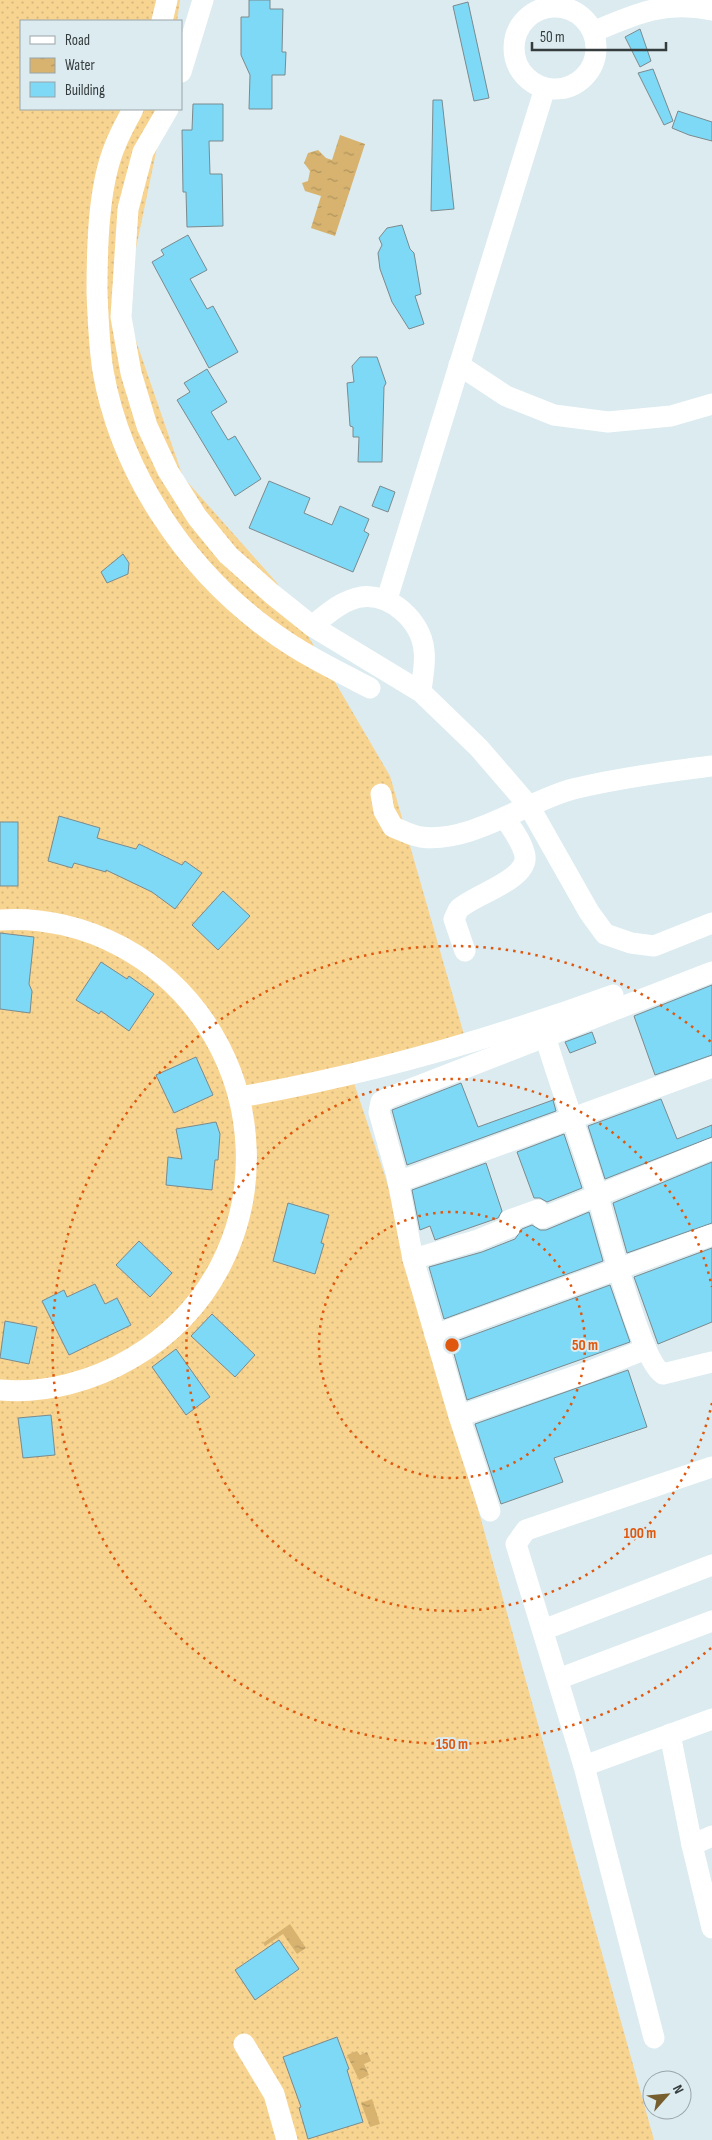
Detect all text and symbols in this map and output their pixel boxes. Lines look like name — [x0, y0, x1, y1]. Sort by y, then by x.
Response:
legend — [20, 20, 182, 110]
scale bar — [532, 20, 666, 52]
text: 50 m — [540, 28, 565, 47]
text: Road — [65, 31, 90, 50]
text: Water — [65, 56, 96, 75]
text: Building — [65, 81, 105, 100]
centre of rings — [443, 1336, 461, 1354]
text: 50 m — [572, 1336, 598, 1355]
text: 100 m — [624, 1524, 656, 1543]
text: 150 m — [436, 1735, 468, 1754]
north arrow — [642, 2070, 692, 2120]
text: N — [669, 2082, 687, 2097]

